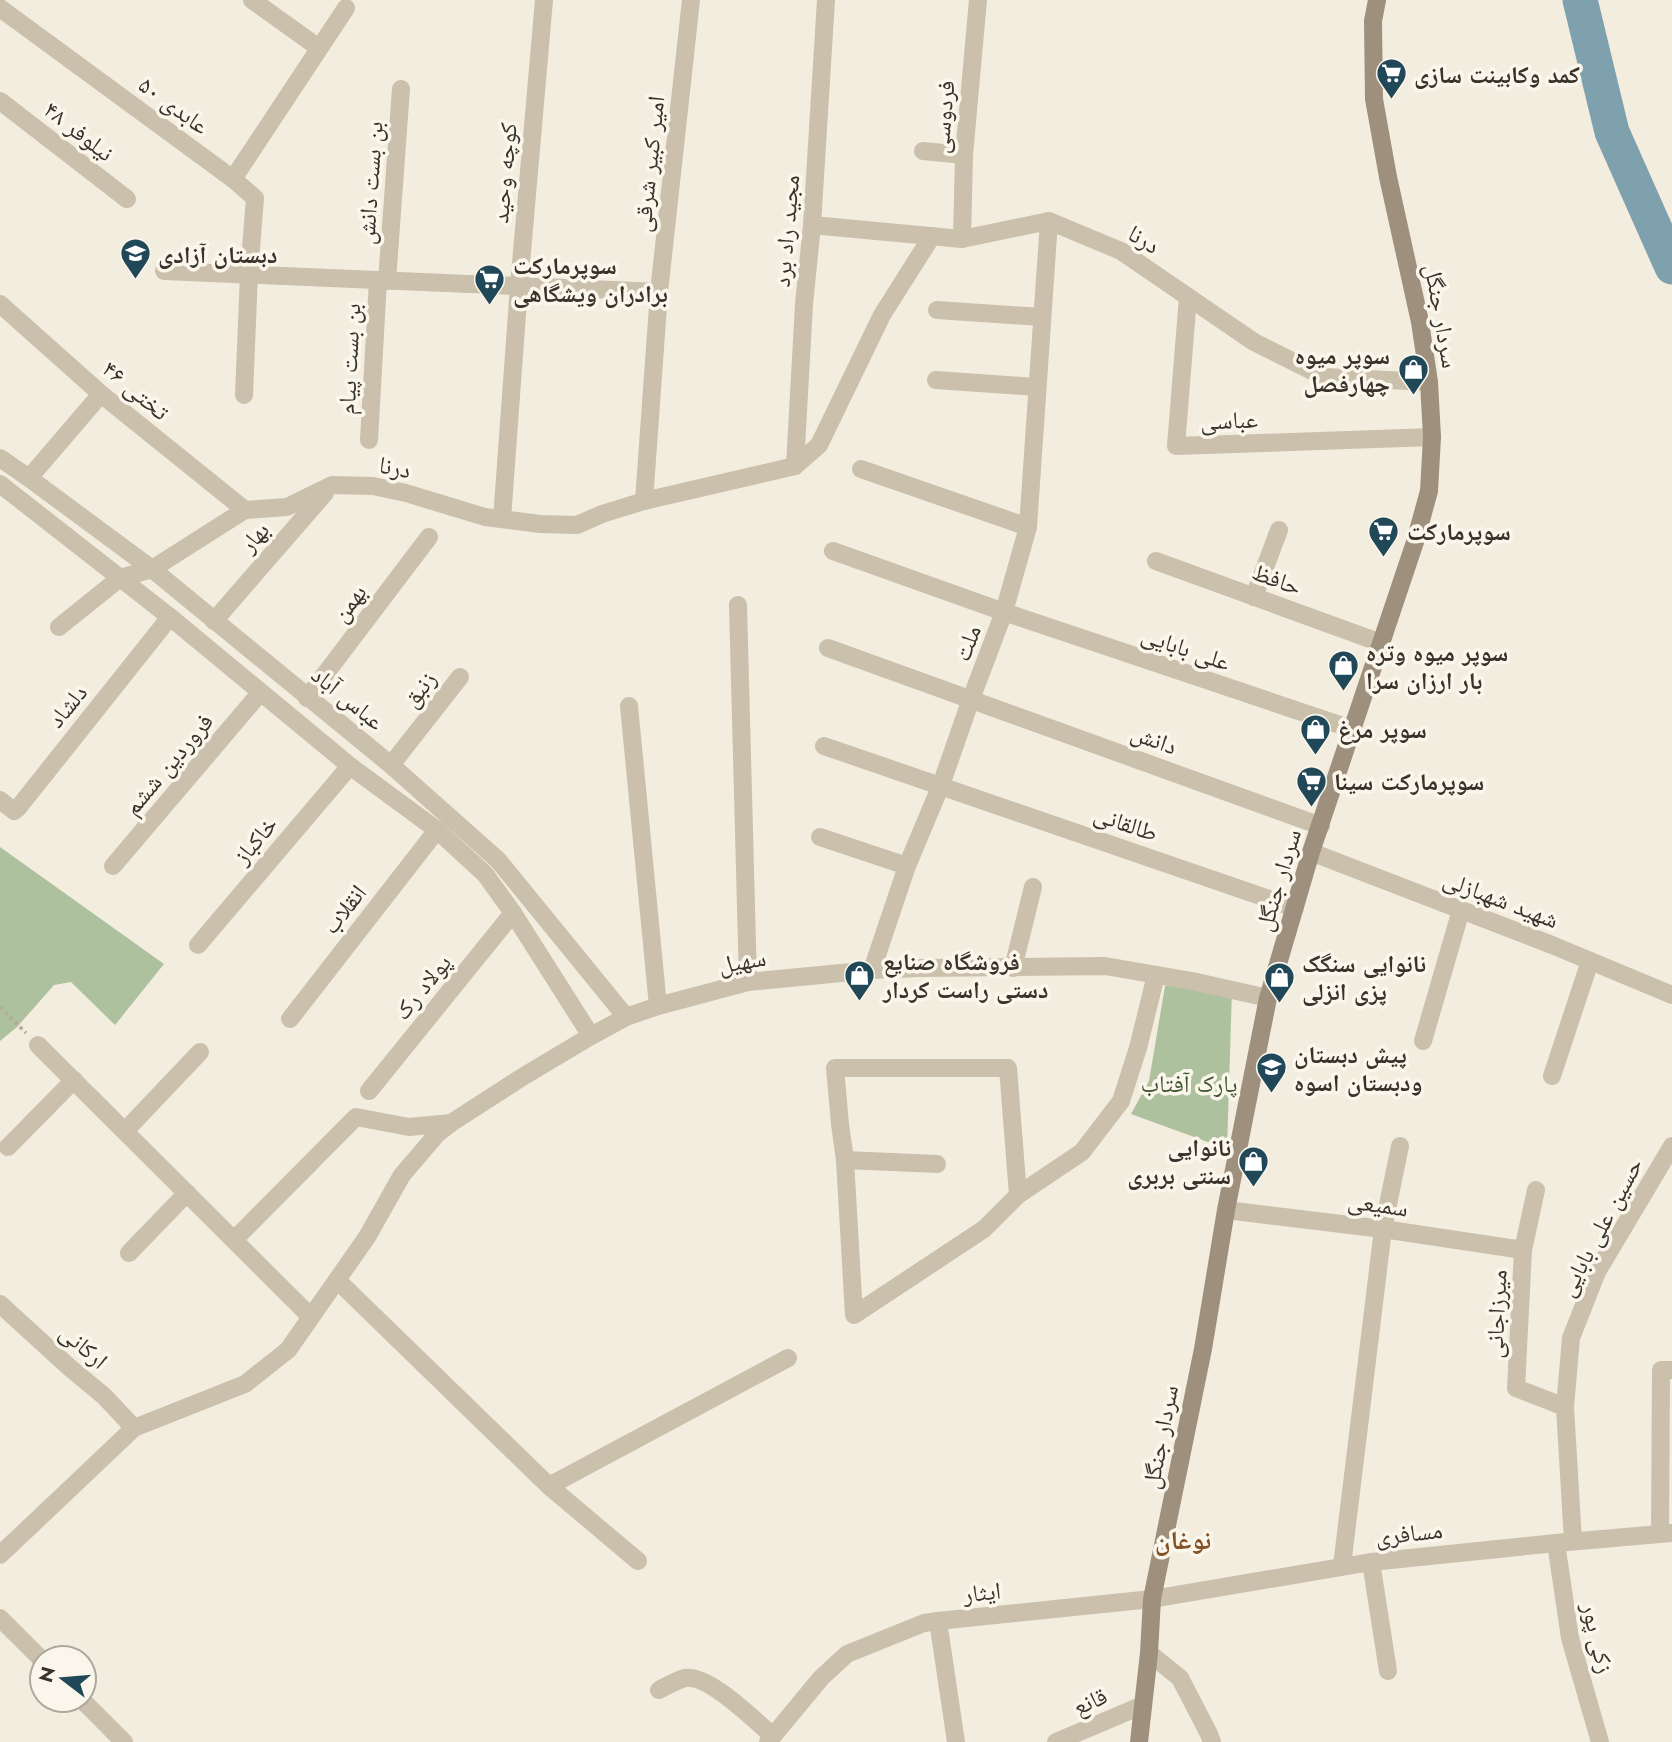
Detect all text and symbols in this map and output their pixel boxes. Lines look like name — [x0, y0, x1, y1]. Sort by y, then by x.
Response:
supermarket icon: کمد وکابینت سازی — [1374, 57, 1408, 101]
place label: کمد وکابینت سازی — [1414, 57, 1580, 92]
street label: عابدی ۵۰ — [131, 67, 217, 143]
street label: فردوسی — [922, 79, 964, 155]
street label: نیلوفر ۴۸ — [36, 92, 122, 170]
street label: امیر کبیر شرقی — [624, 94, 674, 234]
street label: بن بست دانش — [348, 120, 392, 246]
street label: کوچه وحید — [482, 121, 526, 225]
street label: مجید راد برد — [764, 173, 808, 289]
street label: درنا — [1121, 216, 1167, 262]
school or university icon: دبستان آزادی — [118, 237, 152, 281]
place label: دبستان آزادی — [158, 237, 277, 272]
place label: سوپرمارکت برادران ویشگاهی — [513, 248, 668, 311]
street label: سردار جنگل — [1416, 261, 1468, 371]
supermarket icon: سوپرمارکت برادران ویشگاهی — [473, 262, 507, 306]
street label: بن بست پیام — [329, 302, 369, 416]
place label: سوپر میوه چهارفصل — [1295, 338, 1390, 401]
street label: تختی ۴۶ — [95, 351, 177, 429]
shop icon: سوپر میوه چهارفصل — [1396, 352, 1430, 396]
street label: عباسی — [1200, 402, 1258, 438]
street label: درنا — [376, 447, 414, 487]
street label: بهار — [230, 514, 277, 561]
supermarket icon: سوپرمارکت — [1367, 514, 1401, 558]
place label: سوپرمارکت — [1407, 514, 1511, 549]
street label: حافظ — [1248, 554, 1306, 604]
street label: بهمن — [323, 577, 375, 629]
street label: علی بابایی — [1137, 617, 1235, 679]
street label: ملت — [944, 620, 990, 666]
place label: سوپر میوه وتره بار ارزان سرا — [1366, 635, 1508, 698]
shop icon: سوپر میوه وتره بار ارزان سرا — [1326, 649, 1360, 693]
street label: عباس آباد — [304, 658, 392, 738]
street label: زنبق — [393, 663, 445, 715]
street label: دلشاد — [39, 677, 95, 735]
street label: فروردین ششم — [115, 705, 221, 823]
shop icon: سوپر مرغ — [1298, 712, 1332, 756]
place label: سوپر مرغ — [1338, 712, 1427, 747]
street label: دانش — [1126, 715, 1182, 763]
supermarket icon: سوپرمارکت سینا — [1294, 764, 1328, 808]
place label: سوپرمارکت سینا — [1334, 764, 1484, 799]
street label: طالقانی — [1089, 796, 1163, 850]
street label: خاکباز — [224, 808, 286, 873]
street label: سردار جنگل — [1246, 825, 1310, 935]
street label: شهید شهبازلی — [1438, 861, 1564, 937]
street label: انقلاب — [313, 877, 375, 941]
street label: سهیل — [715, 940, 769, 982]
place label: فروشگاه صنایع دستی راست کردار — [882, 944, 1049, 1007]
place label: نانوایی سنگک پزی انزلی — [1302, 946, 1426, 1009]
street label: پولاد رک — [385, 947, 459, 1027]
shop icon: فروشگاه صنایع دستی راست کردار — [843, 958, 877, 1002]
shop icon: نانوایی سنگک پزی انزلی — [1262, 960, 1296, 1004]
place label: پیش دبستان ودبستان اسوه — [1294, 1037, 1422, 1100]
school or university icon: پیش دبستان ودبستان اسوه — [1254, 1051, 1288, 1095]
park label: پارک آفتاب — [1140, 1066, 1238, 1101]
place label: نانوایی سنتی بربری — [1127, 1130, 1231, 1193]
shop icon: نانوایی سنتی بربری — [1237, 1144, 1271, 1188]
street label: حسین علی بابایی — [1549, 1151, 1651, 1303]
street label: سمیعی — [1345, 1182, 1411, 1226]
street label: میرزاجانی — [1476, 1269, 1516, 1359]
street label: ارکانی — [52, 1315, 116, 1377]
street label: سردار جنگل — [1133, 1382, 1187, 1492]
street label: مسافری — [1374, 1512, 1444, 1554]
district label: نوغان — [1155, 1521, 1211, 1559]
street label: ایثار — [960, 1573, 1003, 1611]
street label: زکی پور — [1573, 1598, 1623, 1677]
north arrow — [28, 1644, 98, 1714]
text: N — [32, 1663, 62, 1685]
street label: قانع — [1067, 1678, 1113, 1724]

